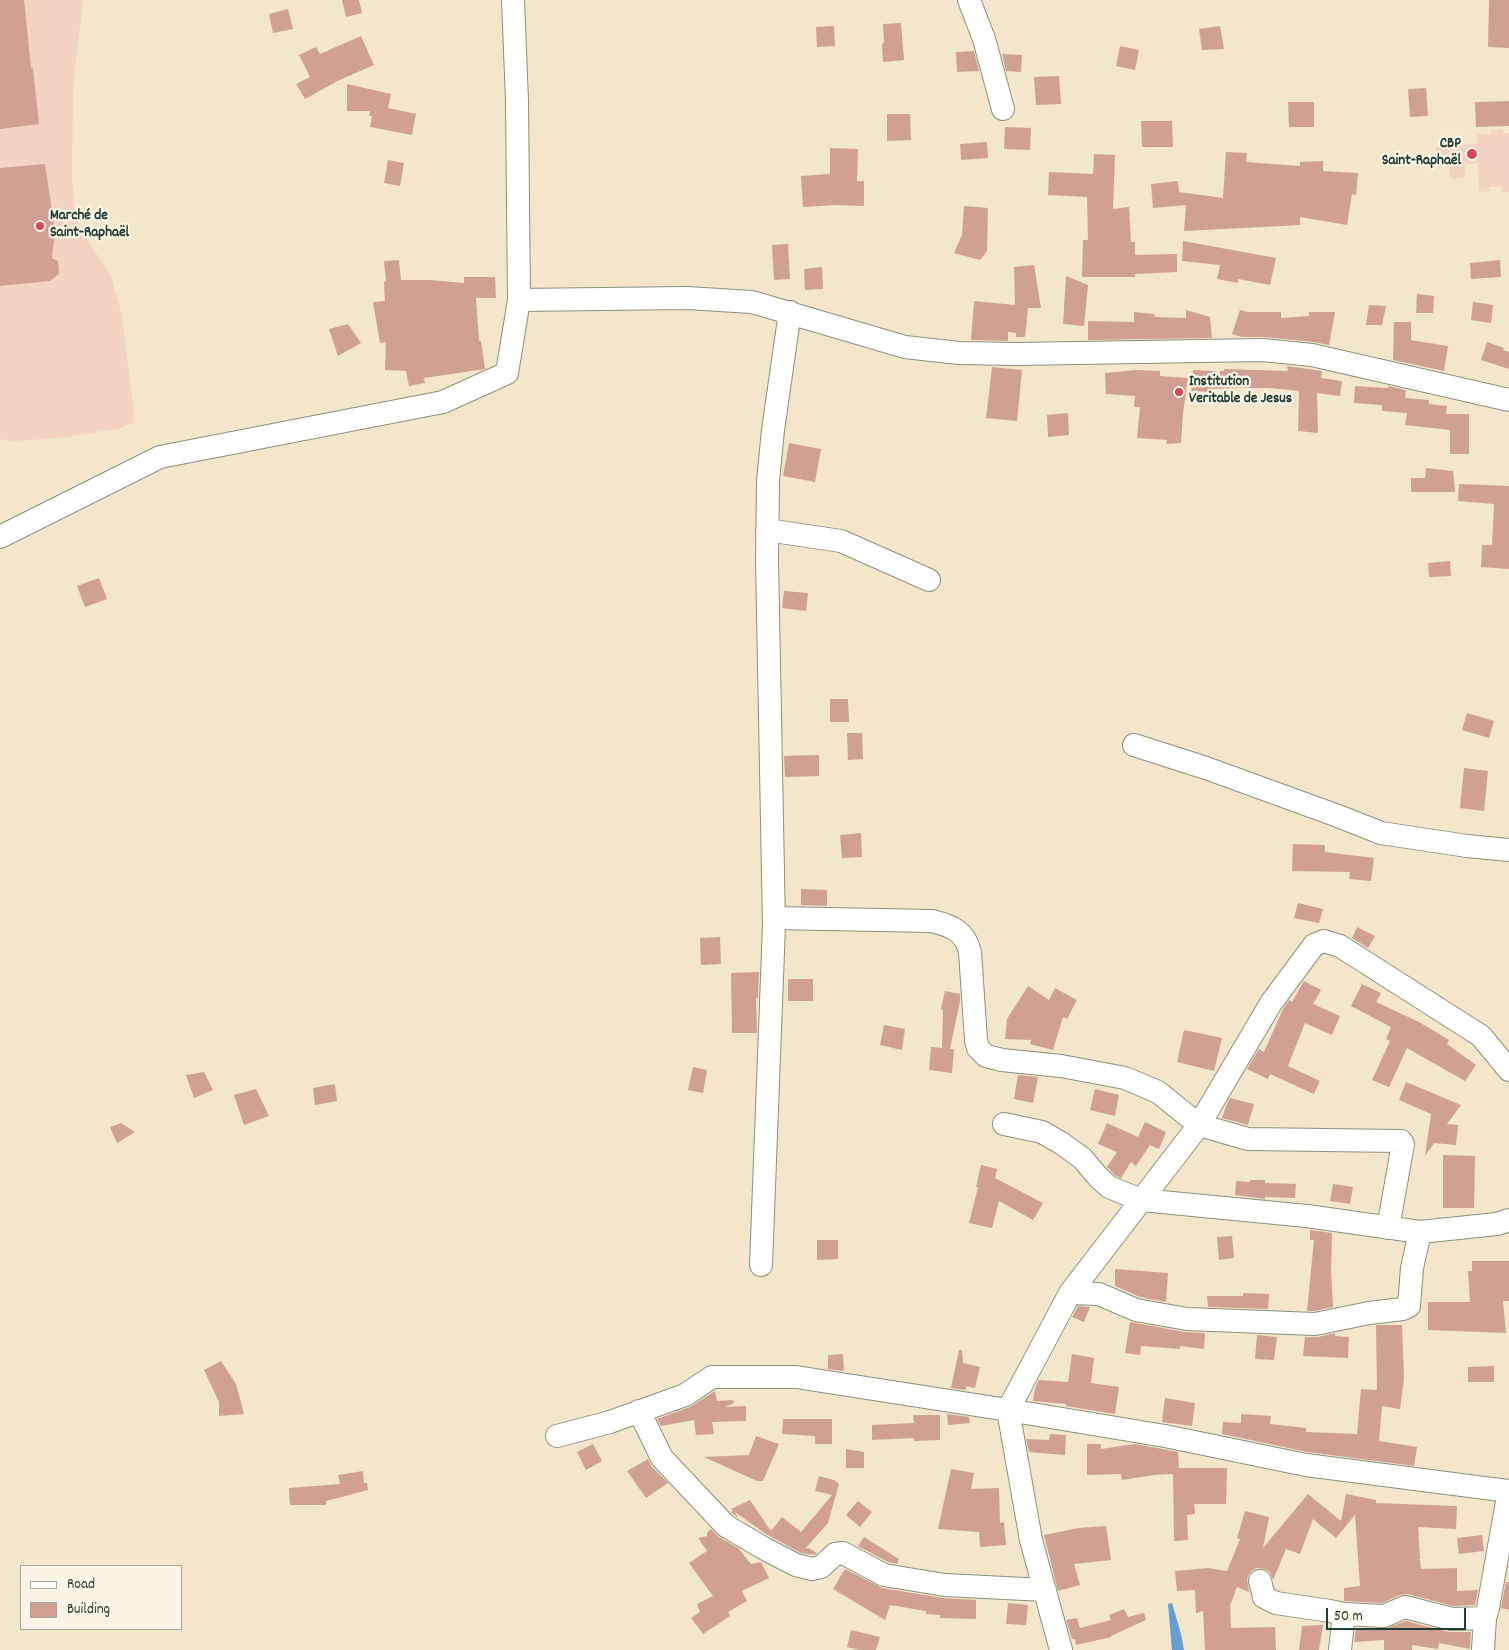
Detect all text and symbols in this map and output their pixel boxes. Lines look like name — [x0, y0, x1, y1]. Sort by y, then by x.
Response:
place label: CBP Saint-Raphaël — [1382, 136, 1461, 171]
marker: CBP Saint-Raphaël — [1465, 147, 1479, 161]
place label: Marché de Saint-Raphaël — [50, 208, 129, 243]
marker: Marché de Saint-Raphaël — [34, 220, 46, 232]
place label: Institution Veritable de Jesus — [1189, 374, 1292, 409]
marker: Institution Veritable de Jesus — [1173, 386, 1185, 398]
legend — [20, 1565, 182, 1630]
text: Road — [67, 1574, 95, 1596]
scale bar — [1329, 1598, 1469, 1630]
text: Building — [67, 1599, 110, 1621]
text: 50 m — [1334, 1606, 1363, 1628]

